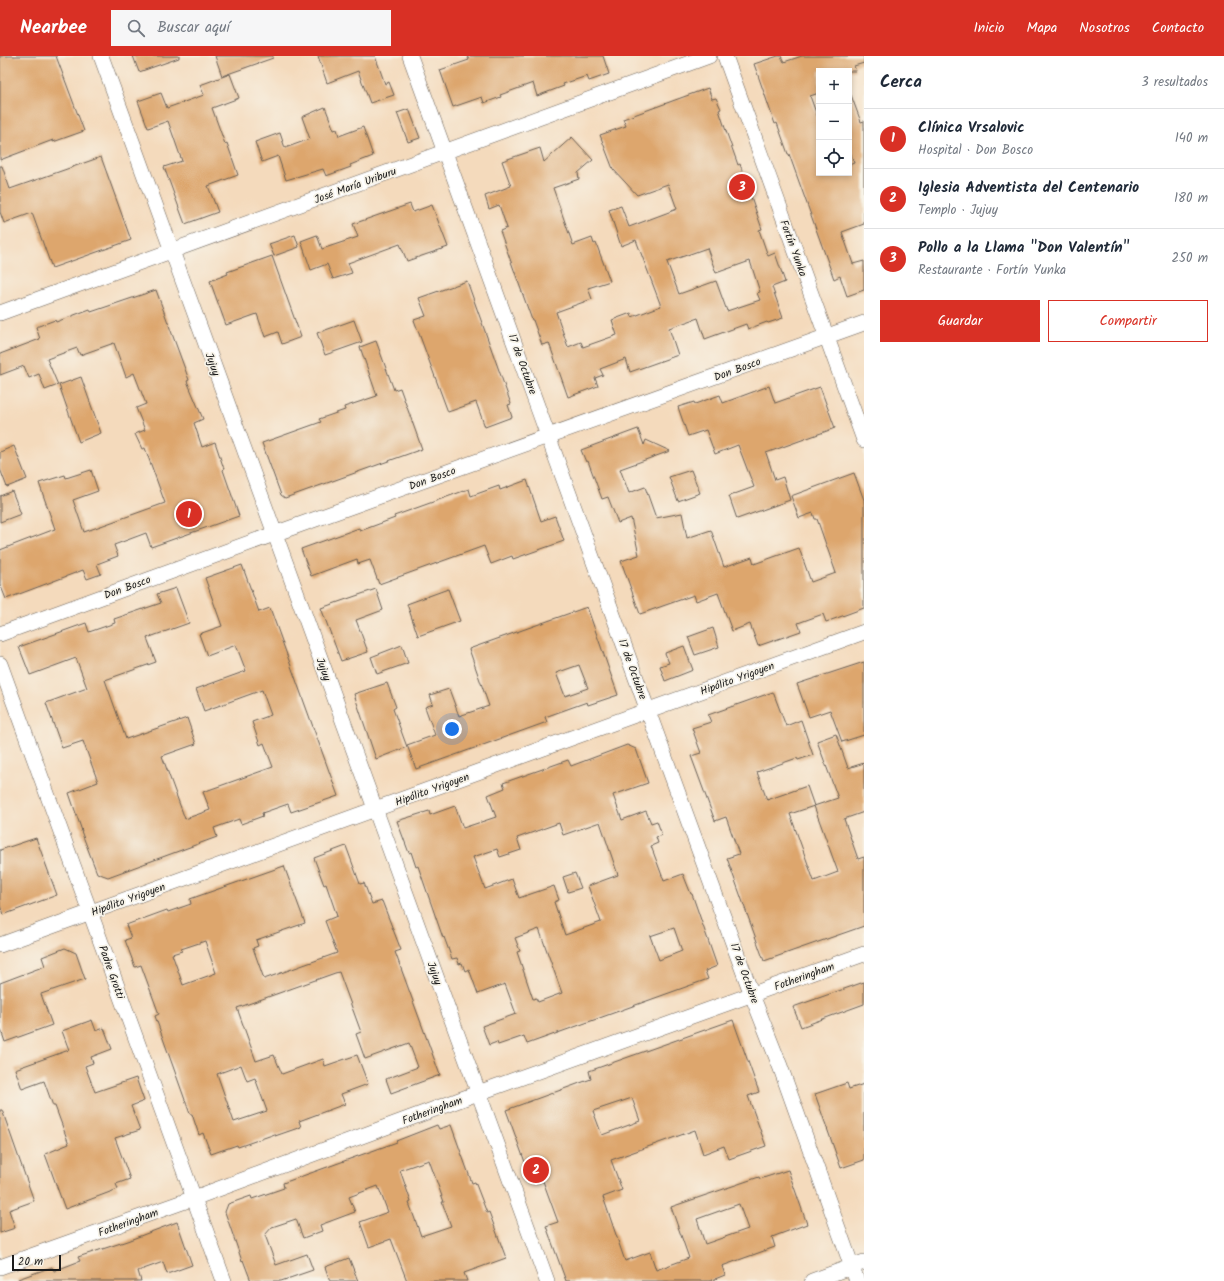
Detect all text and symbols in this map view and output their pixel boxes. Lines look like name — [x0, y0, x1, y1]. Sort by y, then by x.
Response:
search box — [111, 10, 391, 46]
text: Nearbee — [20, 13, 87, 43]
text: Buscar aquí — [157, 16, 230, 40]
icon: search — [125, 17, 147, 39]
text: Inicio — [973, 17, 1004, 39]
text: Mapa — [1026, 17, 1057, 39]
text: Nosotros — [1079, 17, 1130, 39]
text: Contacto — [1152, 17, 1204, 39]
map controls — [816, 68, 852, 176]
button: + — [816, 68, 852, 104]
text: Cerca — [880, 69, 922, 96]
text: 3 resultados — [1141, 72, 1208, 93]
button: − — [816, 104, 852, 140]
text: Clínica Vrsalovic — [918, 116, 1025, 140]
text: 1 — [891, 128, 895, 149]
text: 140 m — [1175, 128, 1208, 149]
button: locate — [816, 140, 852, 176]
text: Hospital · Don Bosco — [918, 140, 1033, 161]
street label: José María Uriburu — [312, 162, 400, 209]
pin: 3 — [729, 172, 755, 202]
text: Iglesia Adventista del Centenario — [918, 176, 1139, 200]
text: 2 — [889, 188, 897, 209]
text: 180 m — [1174, 188, 1208, 209]
text: Templo · Jujuy — [918, 200, 998, 221]
street label: Fortín Yunka — [774, 217, 812, 279]
text: Pollo a la Llama "Don Valentín" — [918, 236, 1130, 260]
text: 3 — [889, 248, 897, 269]
text: 250 m — [1171, 248, 1208, 269]
text: Restaurante · Fortín Yunka — [918, 260, 1066, 281]
button: Guardar — [880, 300, 1040, 342]
button: Compartir — [1048, 300, 1208, 342]
street label: 17 de Octubre — [503, 332, 541, 397]
street label: Jujuy — [200, 350, 225, 379]
street label: Don Bosco — [711, 353, 763, 387]
street label: Don Bosco — [406, 462, 458, 496]
pin: 1 — [176, 499, 202, 529]
street label: Don Bosco — [101, 571, 153, 605]
street label: 17 de Octubre — [613, 637, 651, 702]
street label: Jujuy — [311, 655, 336, 684]
street label: Hipólito Yrigoyen — [698, 657, 777, 701]
your location — [442, 719, 462, 739]
street label: Hipólito Yrigoyen — [393, 768, 472, 812]
street label: Hipólito Yrigoyen — [89, 878, 168, 922]
street label: 17 de Octubre — [725, 941, 763, 1006]
street label: Padre Grotti — [93, 943, 129, 1002]
street label: Fotheringham — [772, 958, 837, 996]
street label: Jujuy — [422, 959, 447, 988]
street label: Fotheringham — [400, 1092, 465, 1130]
pin: 2 — [523, 1155, 549, 1185]
street label: Fotheringham — [96, 1204, 161, 1242]
scale bar — [12, 1253, 61, 1272]
text: 20 m — [18, 1253, 43, 1271]

